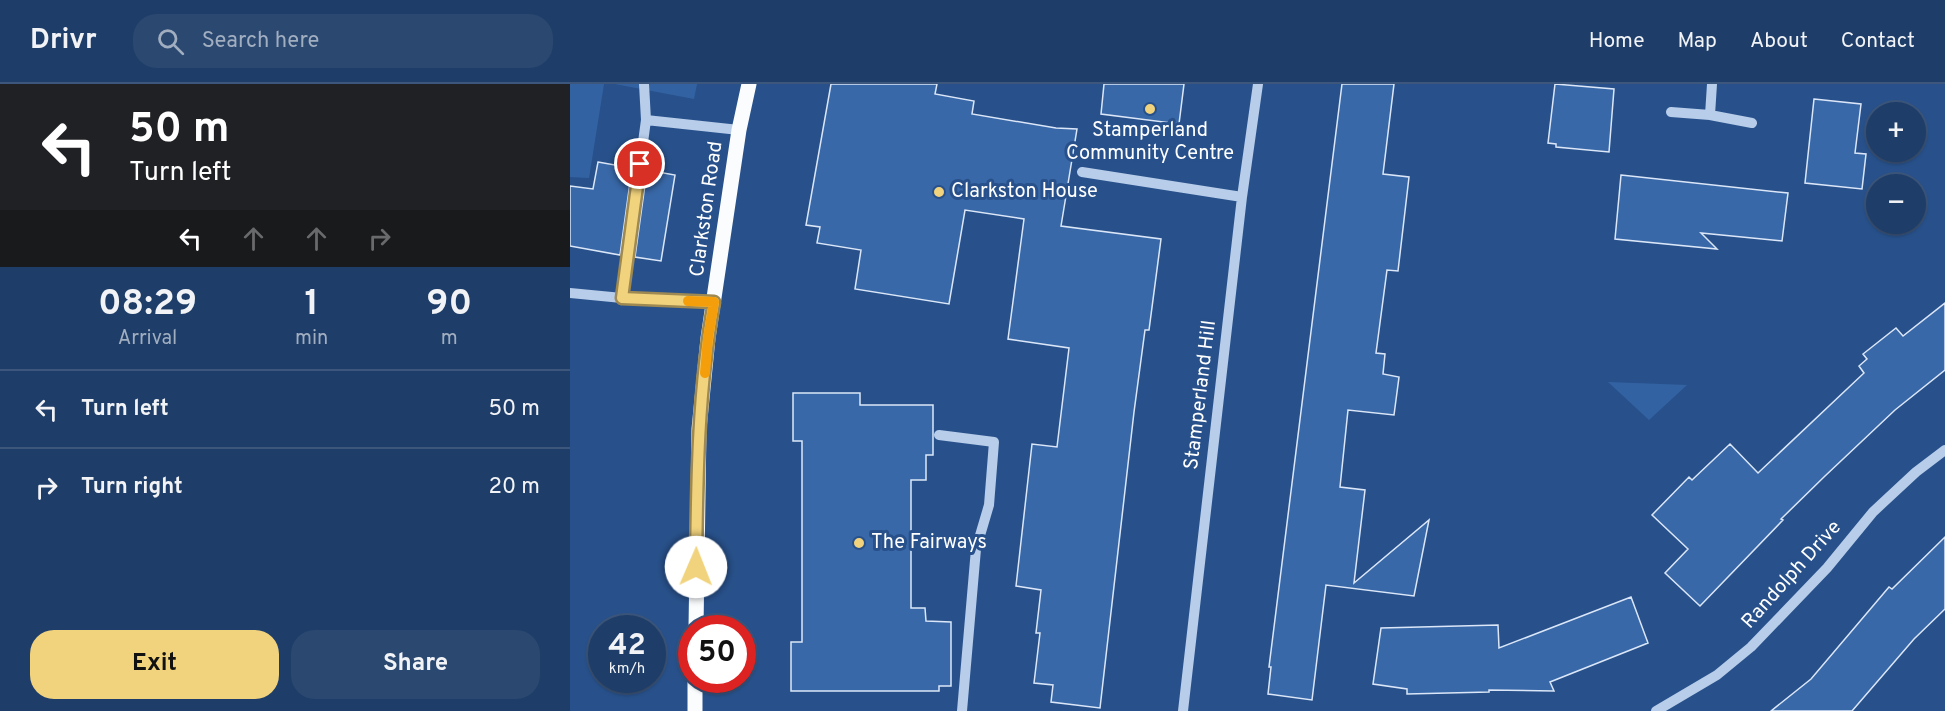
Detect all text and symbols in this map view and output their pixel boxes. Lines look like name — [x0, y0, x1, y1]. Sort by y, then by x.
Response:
search box — [133, 14, 553, 68]
text: Drivr — [30, 23, 97, 59]
icon: search — [154, 25, 187, 58]
text: Search here — [202, 28, 319, 55]
text: Home — [1589, 28, 1645, 55]
text: Map — [1678, 28, 1717, 55]
text: About — [1750, 28, 1808, 55]
text: Contact — [1841, 28, 1915, 55]
marker: Stamperland Community Centre — [1143, 102, 1157, 116]
map controls — [1866, 102, 1926, 234]
button: + — [1866, 102, 1926, 162]
text: 50 m — [129, 104, 230, 157]
icon: left — [30, 108, 108, 186]
place label: Stamperland Community Centre — [1066, 118, 1234, 167]
pin — [614, 138, 665, 189]
street label: Clarkston Road — [685, 139, 729, 279]
icon: arrive — [623, 147, 656, 180]
text: Turn left — [129, 156, 231, 190]
button: − — [1866, 174, 1926, 234]
place label: Clarkston House — [951, 179, 1098, 205]
marker: Clarkston House — [932, 185, 946, 199]
icon: left — [174, 222, 207, 255]
icon: ahead — [237, 222, 270, 255]
icon: ahead — [300, 222, 333, 255]
icon: right — [363, 222, 396, 255]
text: 08:29 — [98, 282, 197, 328]
text: 1 — [304, 282, 319, 328]
text: 90 — [426, 282, 472, 328]
street label: Stamperland Hill — [1179, 319, 1223, 471]
text: Arrival — [118, 326, 177, 352]
text: min — [295, 326, 328, 352]
text: m — [441, 326, 458, 352]
icon: left — [30, 393, 63, 426]
text: Turn left — [81, 396, 169, 423]
text: 50 m — [488, 396, 540, 423]
icon: right — [30, 471, 63, 504]
text: Turn right — [81, 474, 183, 501]
text: 20 m — [489, 474, 540, 501]
street label: Randolph Drive — [1736, 515, 1848, 635]
place label: The Fairways — [871, 530, 987, 556]
position arrow — [664, 535, 728, 599]
marker: The Fairways — [852, 536, 866, 550]
speed limit sign: 50 — [678, 615, 756, 693]
text: 42 — [608, 628, 646, 665]
button: Exit — [30, 630, 279, 699]
button: Share — [291, 630, 540, 699]
text: km/h — [609, 660, 645, 679]

